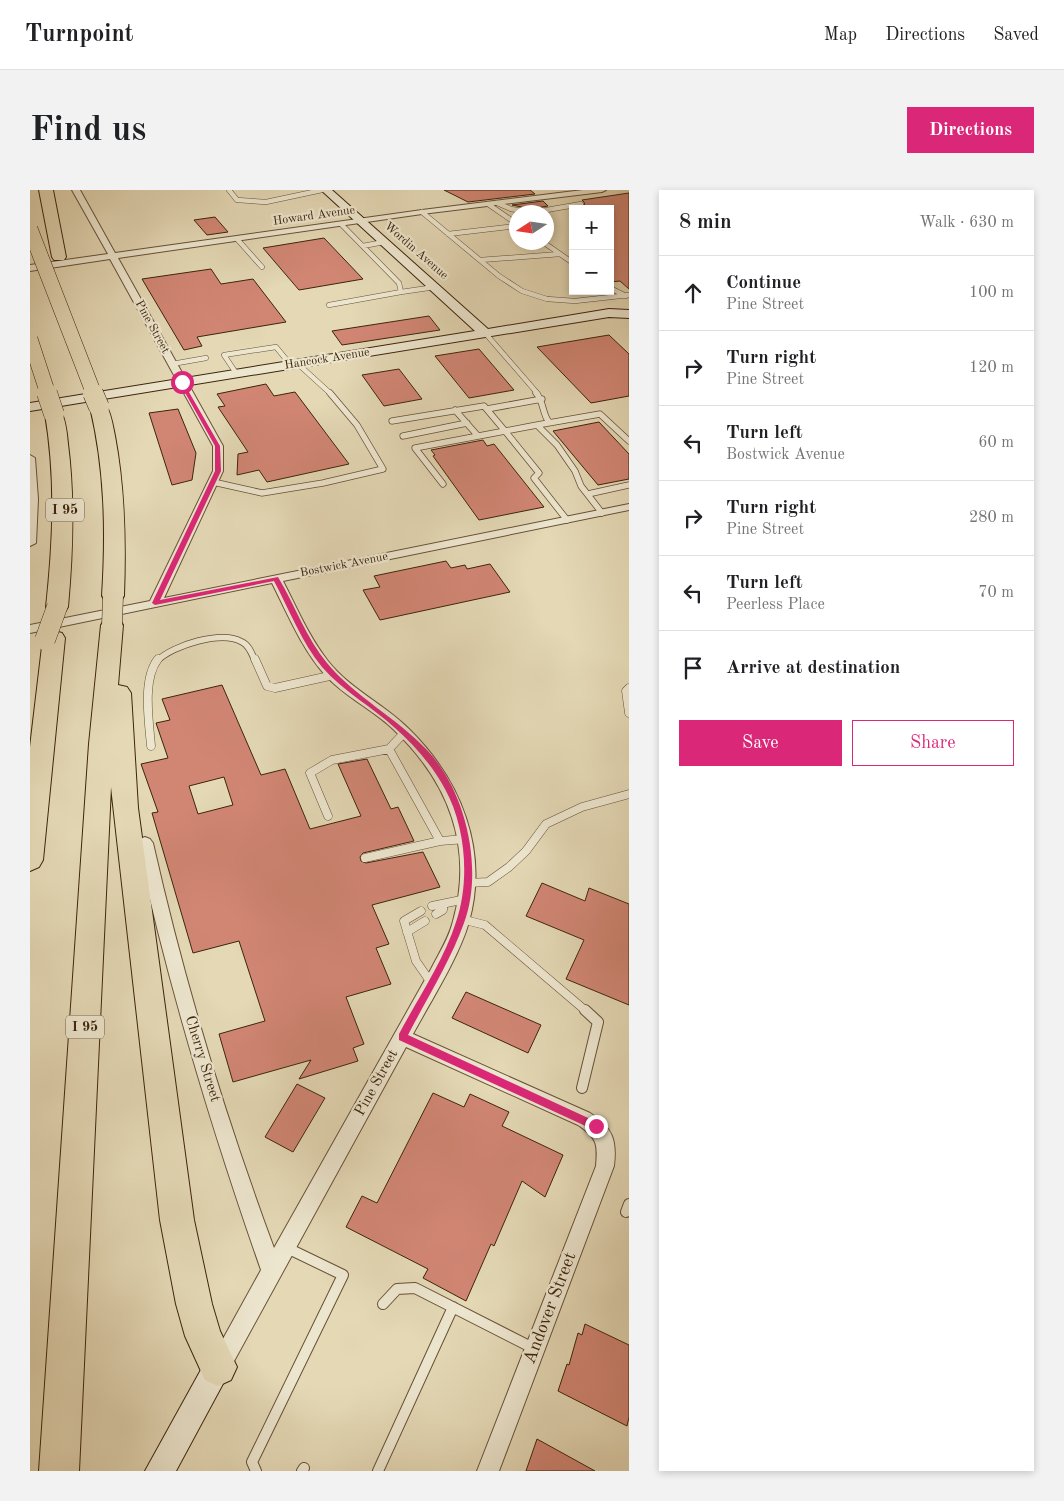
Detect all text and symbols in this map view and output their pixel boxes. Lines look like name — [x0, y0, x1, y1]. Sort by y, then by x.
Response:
text: Turnpoint — [25, 23, 133, 47]
text: Map — [824, 26, 857, 44]
text: Directions — [885, 26, 965, 44]
text: Saved — [993, 26, 1039, 44]
button: Directions — [907, 107, 1034, 153]
text: Find us — [30, 113, 146, 148]
street label: Howard Avenue — [272, 204, 356, 228]
north arrow — [509, 205, 554, 250]
map controls — [569, 205, 614, 295]
button: + — [569, 205, 614, 250]
text: 8 min — [679, 212, 732, 233]
text: Walk · 630 m — [919, 215, 1014, 231]
street label: Wordin Avenue — [382, 220, 450, 282]
button: − — [569, 250, 614, 295]
text: Continue — [726, 274, 801, 293]
icon: ahead — [679, 279, 707, 307]
text: 100 m — [969, 285, 1014, 301]
text: Pine Street — [726, 297, 804, 313]
street label: Pine Street — [133, 298, 171, 356]
street label: Hancock Avenue — [284, 346, 371, 372]
text: Turn right — [726, 349, 816, 368]
icon: right — [679, 354, 707, 382]
text: 120 m — [969, 360, 1014, 376]
route start — [171, 371, 194, 394]
text: Pine Street — [726, 372, 804, 388]
text: Turn left — [726, 424, 803, 443]
icon: left — [679, 429, 707, 457]
text: 60 m — [978, 435, 1014, 451]
text: Bostwick Avenue — [726, 447, 845, 463]
road number: I 95 — [46, 498, 84, 522]
text: Turn right — [726, 499, 816, 518]
icon: right — [679, 504, 707, 532]
text: 280 m — [969, 510, 1014, 526]
text: Pine Street — [726, 522, 804, 538]
street label: Bostwick Avenue — [299, 551, 389, 579]
text: Turn left — [726, 574, 803, 593]
icon: left — [679, 579, 707, 607]
text: 70 m — [978, 585, 1014, 601]
text: Peerless Place — [726, 597, 825, 613]
icon: arrive — [679, 654, 707, 682]
text: Arrive at destination — [726, 659, 900, 678]
button: Save — [679, 720, 842, 766]
button: Share — [852, 720, 1014, 766]
street label: Cherry Street — [182, 1014, 222, 1104]
road number: I 95 — [66, 1016, 104, 1039]
street label: Pine Street — [353, 1047, 401, 1119]
route end — [585, 1115, 608, 1138]
street label: Andover Street — [520, 1250, 580, 1366]

